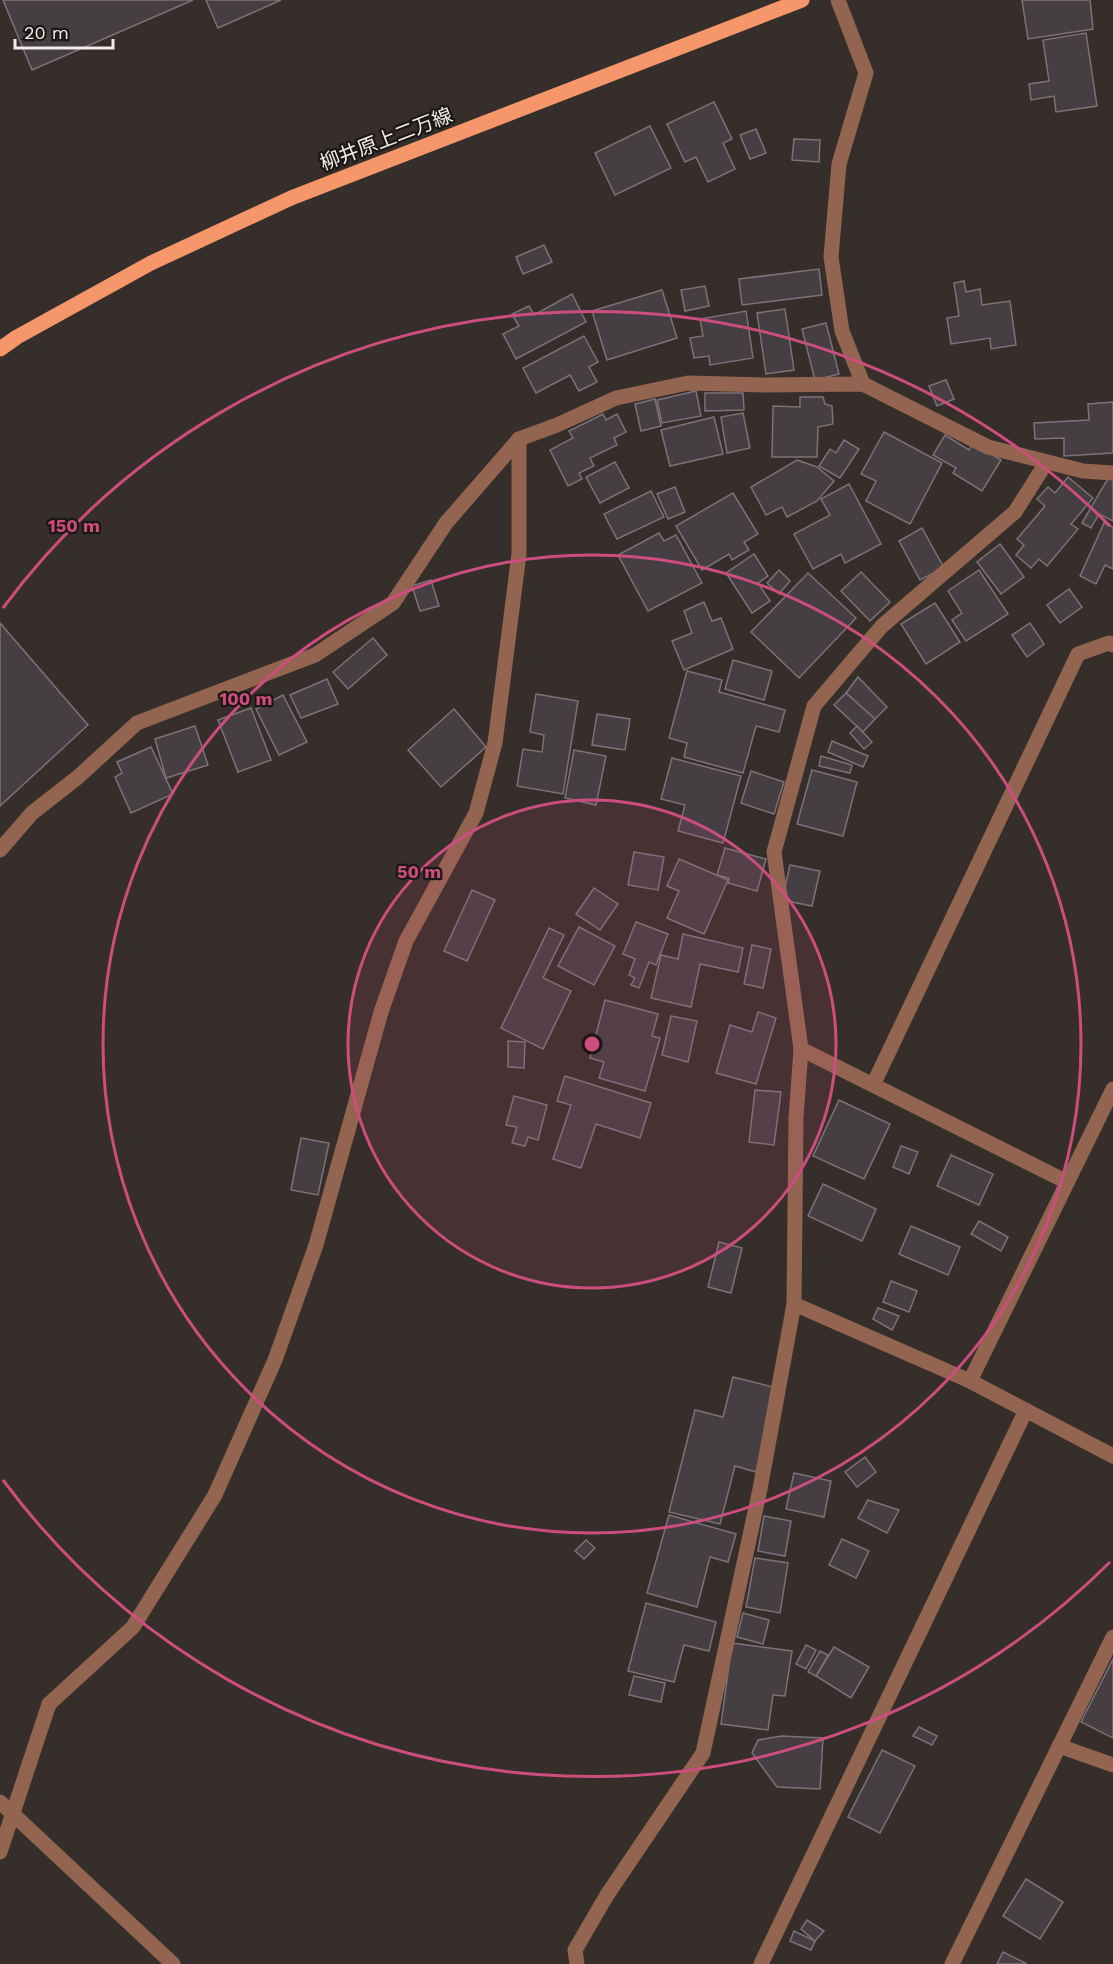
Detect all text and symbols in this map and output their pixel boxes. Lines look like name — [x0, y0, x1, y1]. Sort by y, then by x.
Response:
scale bar — [15, 12, 112, 50]
text: 20 m — [24, 22, 69, 43]
street label: 柳井原上二万線 — [316, 103, 456, 175]
text: 150 m — [48, 515, 100, 536]
text: 100 m — [219, 688, 273, 709]
text: 50 m — [397, 861, 441, 882]
centre of rings — [582, 1034, 602, 1054]

